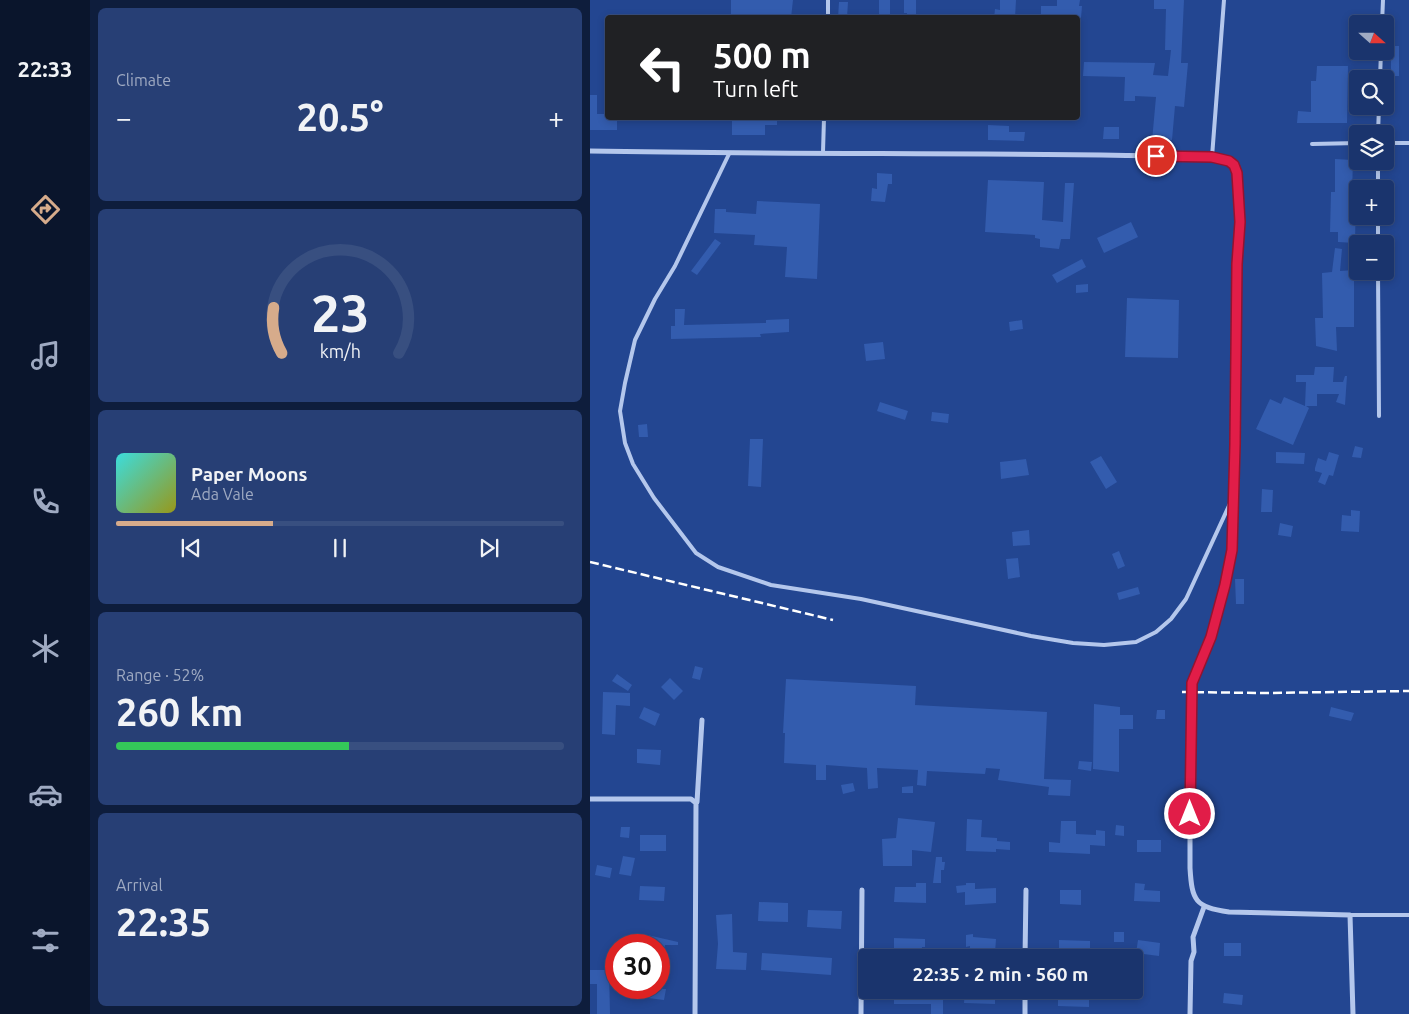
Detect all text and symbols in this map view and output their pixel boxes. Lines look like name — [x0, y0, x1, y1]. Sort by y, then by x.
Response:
north arrow — [1349, 15, 1394, 60]
map controls — [1349, 15, 1394, 280]
icon: left — [630, 35, 695, 100]
text: 500 m — [713, 35, 811, 75]
text: 22:33 — [17, 56, 73, 81]
button: search — [1349, 70, 1394, 115]
text: Climate — [116, 71, 171, 89]
text: Turn left — [713, 76, 798, 101]
text: 20.5° — [296, 96, 384, 138]
text: − — [116, 102, 132, 133]
text: + — [548, 102, 564, 133]
button: layers — [1349, 125, 1394, 170]
pin — [1135, 135, 1177, 177]
icon: arrive — [1142, 142, 1170, 170]
button: + — [1349, 180, 1394, 225]
icon: directions — [28, 192, 63, 227]
button: − — [1349, 235, 1394, 280]
text: 23 — [311, 284, 369, 342]
icon: music — [28, 338, 63, 373]
text: km/h — [319, 341, 361, 361]
text: Paper Moons — [191, 463, 308, 485]
icon: phone — [28, 484, 63, 519]
text: Ada Vale — [191, 485, 254, 503]
icon: previous — [177, 534, 205, 562]
icon: pause — [326, 534, 354, 562]
icon: next — [475, 534, 503, 562]
icon: climate — [28, 631, 63, 666]
text: Range · 52% — [116, 666, 204, 684]
text: 260 km — [116, 691, 243, 733]
icon: car — [28, 777, 63, 812]
position arrow — [1163, 787, 1215, 839]
text: Arrival — [116, 876, 163, 894]
text: 22:35 — [116, 901, 211, 943]
icon: filters — [28, 923, 63, 958]
speed limit sign: 30 — [605, 934, 670, 999]
text: 22:35 · 2 min · 560 m — [913, 963, 1088, 985]

